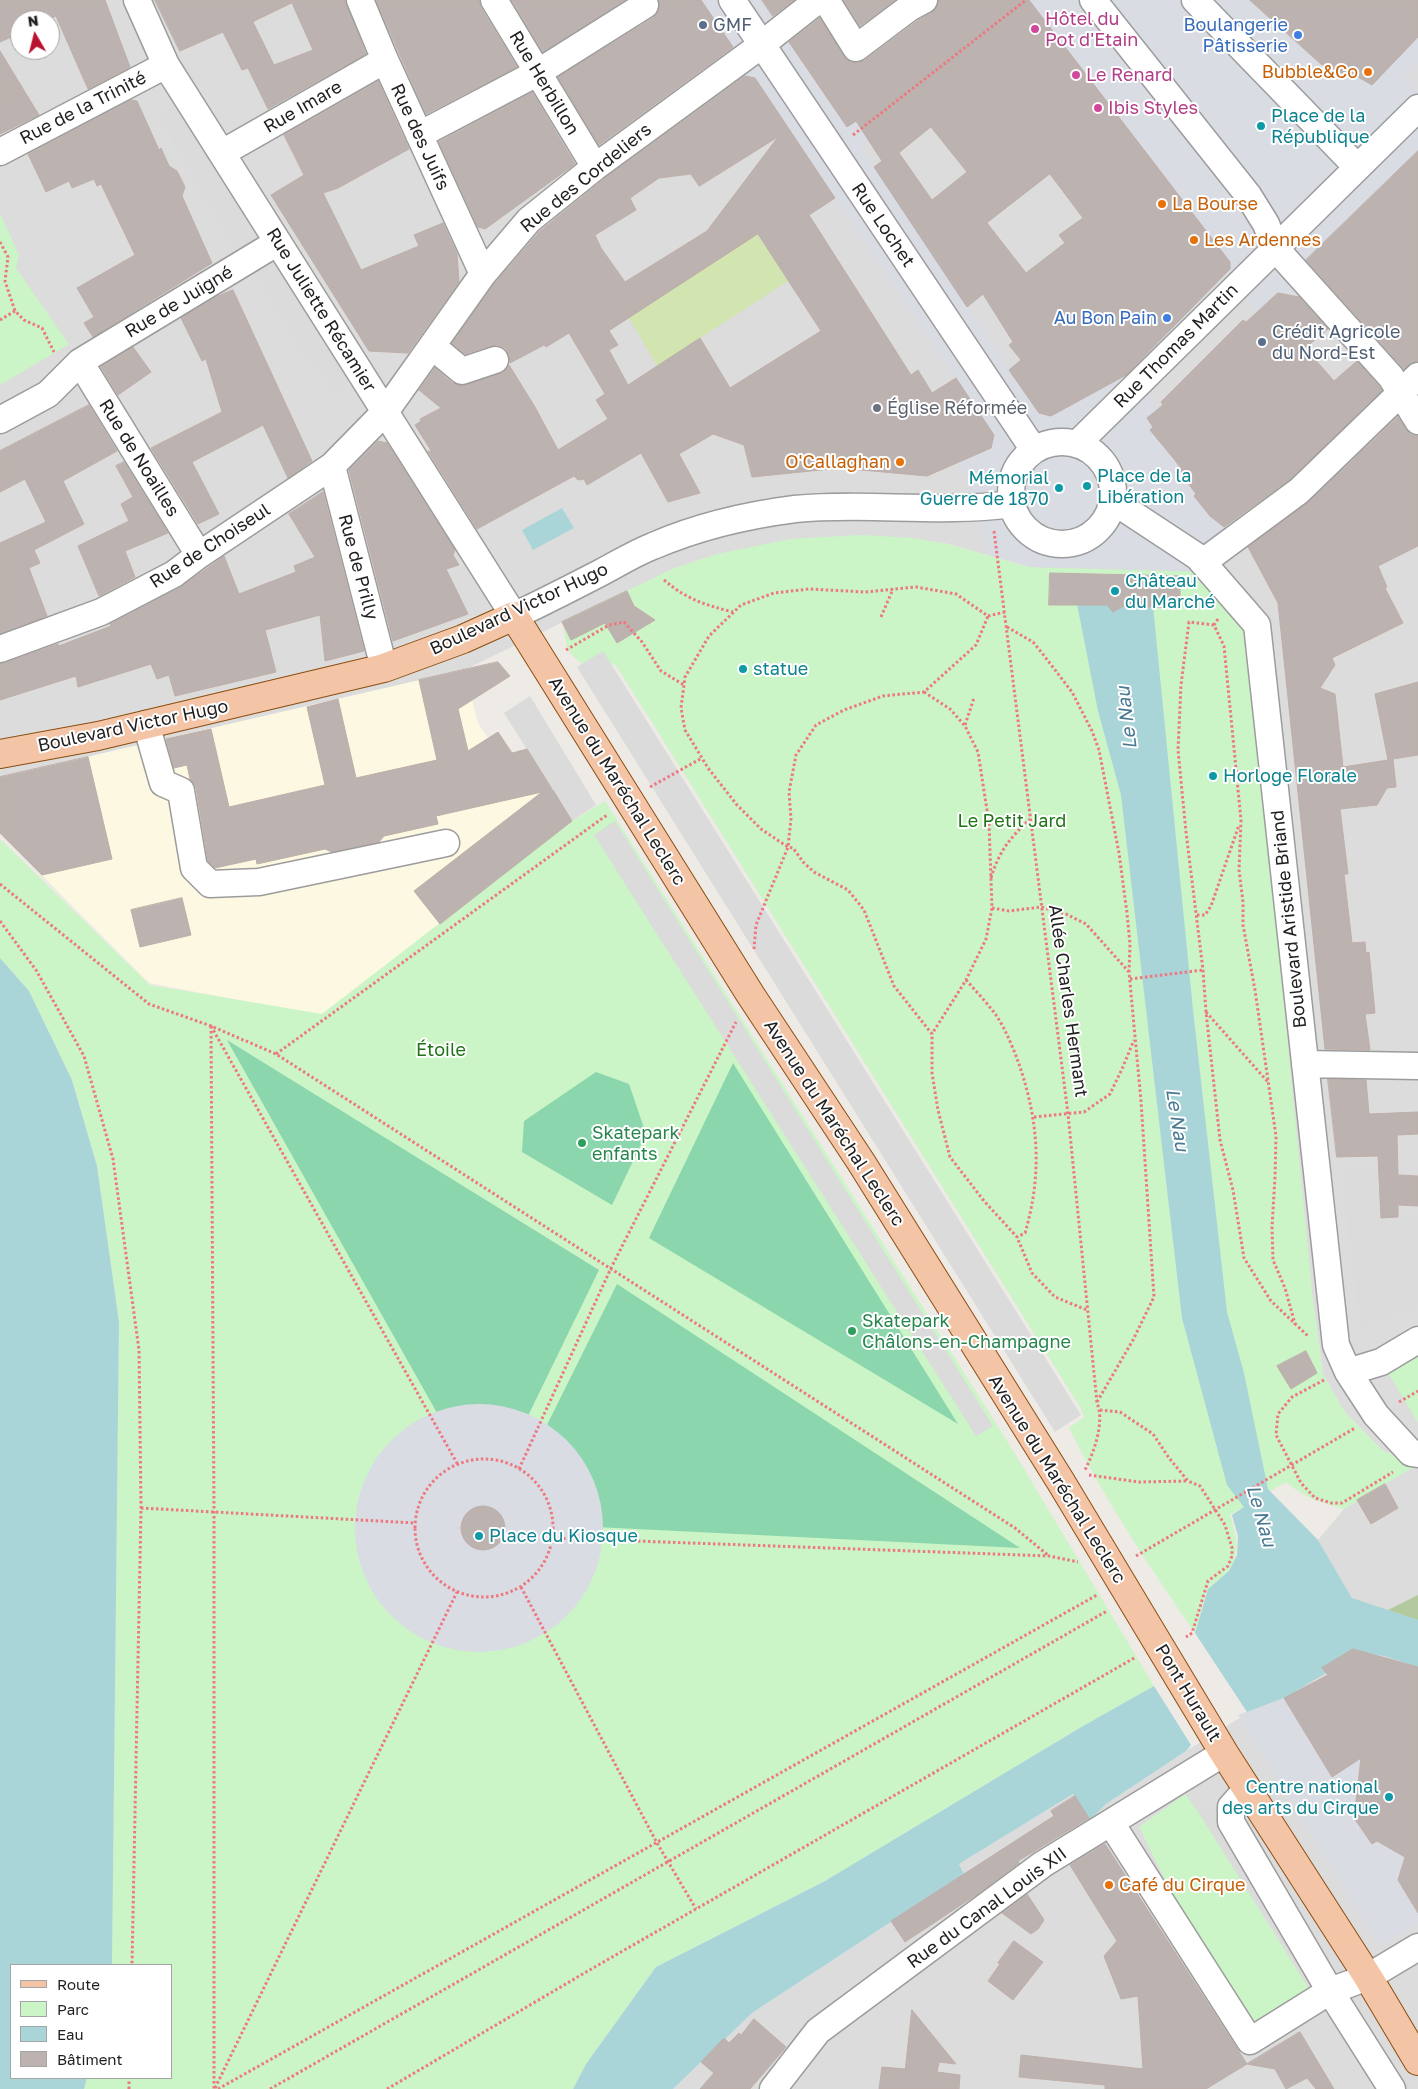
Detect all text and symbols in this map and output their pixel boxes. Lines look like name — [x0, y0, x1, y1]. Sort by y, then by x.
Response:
place label: Hôtel du Pot d'Etain — [1045, 8, 1138, 50]
north arrow — [10, 10, 60, 60]
text: N — [27, 11, 39, 30]
place label: GMF — [713, 14, 752, 36]
place label: Boulangerie Pâtisserie — [1183, 14, 1288, 56]
marker: GMF — [697, 19, 709, 31]
marker: Hôtel du Pot d'Etain — [1029, 23, 1041, 35]
street label: Rue Herbillon — [504, 27, 584, 139]
marker: Boulangerie Pâtisserie — [1292, 29, 1304, 41]
place label: Bubble&Co — [1262, 61, 1358, 83]
place label: Le Renard — [1086, 64, 1173, 86]
marker: Bubble&Co — [1362, 66, 1374, 78]
street label: Rue de la Trinité — [16, 67, 150, 149]
marker: Le Renard — [1070, 69, 1082, 81]
street label: Rue Imare — [260, 76, 346, 138]
street label: Rue des Juifs — [386, 80, 454, 194]
place label: Ibis Styles — [1108, 97, 1198, 119]
marker: Ibis Styles — [1092, 102, 1104, 114]
place label: Place de la République — [1271, 105, 1370, 148]
street label: Rue des Cordeliers — [516, 119, 656, 237]
marker: Place de la République — [1255, 120, 1267, 132]
street label: Rue Lochet — [847, 179, 919, 271]
place label: La Bourse — [1172, 193, 1258, 215]
marker: La Bourse — [1156, 198, 1168, 210]
street label: Rue Juliette Récamier — [262, 224, 380, 396]
place label: Les Ardennes — [1204, 229, 1321, 251]
marker: Les Ardennes — [1188, 234, 1200, 246]
street label: Rue de Juigné — [121, 261, 237, 343]
street label: Rue Thomas Martin — [1109, 279, 1243, 413]
place label: Au Bon Pain — [1054, 307, 1157, 329]
marker: Au Bon Pain — [1161, 312, 1173, 324]
place label: Crédit Agricole du Nord-Est — [1272, 321, 1401, 364]
marker: Crédit Agricole du Nord-Est — [1256, 336, 1268, 348]
street label: Rue de Noailles — [94, 395, 184, 521]
place label: Église Réformée — [887, 397, 1027, 419]
marker: Église Réformée — [871, 402, 883, 414]
place label: O'Callaghan — [785, 451, 890, 473]
marker: O'Callaghan — [894, 456, 906, 468]
place label: Place de la Libération — [1097, 465, 1191, 508]
place label: Mémorial Guerre de 1870 — [920, 467, 1049, 509]
marker: Place de la Libération — [1081, 480, 1093, 492]
marker: Mémorial Guerre de 1870 — [1053, 482, 1065, 494]
street label: Rue de Choiseul — [146, 499, 274, 593]
street label: Rue de Prilly — [334, 512, 382, 622]
street label: Boulevard Victor Hugo — [426, 558, 612, 660]
place label: Château du Marché — [1125, 570, 1215, 612]
marker: Château du Marché — [1109, 585, 1121, 597]
place label: statue — [753, 658, 808, 680]
marker: statue — [737, 663, 749, 675]
street label: Avenue du Maréchal Leclerc — [544, 673, 690, 889]
water label: Le Nau — [1112, 685, 1142, 751]
street label: Boulevard Victor Hugo — [36, 695, 230, 757]
place label: Horloge Florale — [1223, 765, 1357, 787]
marker: Horloge Florale — [1207, 770, 1219, 782]
street label: Boulevard Aristide Briand — [1267, 809, 1311, 1029]
park label: Le Petit Jard — [958, 810, 1066, 832]
street label: Allée Charles Hermant — [1044, 903, 1092, 1099]
street label: Avenue du Maréchal Leclerc — [759, 1016, 909, 1230]
park label: Étoile — [416, 1039, 466, 1061]
water label: Le Nau — [1161, 1087, 1193, 1153]
place label: Skatepark enfants — [592, 1122, 680, 1164]
marker: Skatepark enfants — [576, 1137, 588, 1149]
place label: Skatepark Châlons-en-Champagne — [862, 1310, 1071, 1352]
marker: Skatepark Châlons-en-Champagne — [846, 1325, 858, 1337]
street label: Avenue du Maréchal Leclerc — [984, 1371, 1130, 1587]
water label: Le Nau — [1241, 1483, 1281, 1549]
place label: Place du Kiosque — [489, 1525, 638, 1547]
marker: Place du Kiosque — [473, 1530, 485, 1542]
street label: Pont Hurault — [1150, 1640, 1226, 1746]
place label: Centre national des arts du Cirque — [1222, 1776, 1379, 1818]
marker: Centre national des arts du Cirque — [1383, 1791, 1395, 1803]
street label: Rue du Canal Louis XII — [903, 1843, 1071, 1973]
place label: Café du Cirque — [1119, 1874, 1246, 1896]
marker: Café du Cirque — [1103, 1879, 1115, 1891]
legend — [10, 1964, 172, 2079]
text: Route — [57, 1975, 100, 1993]
text: Parc — [57, 2000, 89, 2018]
text: Eau — [57, 2025, 84, 2043]
text: Bâtiment — [57, 2050, 122, 2068]

